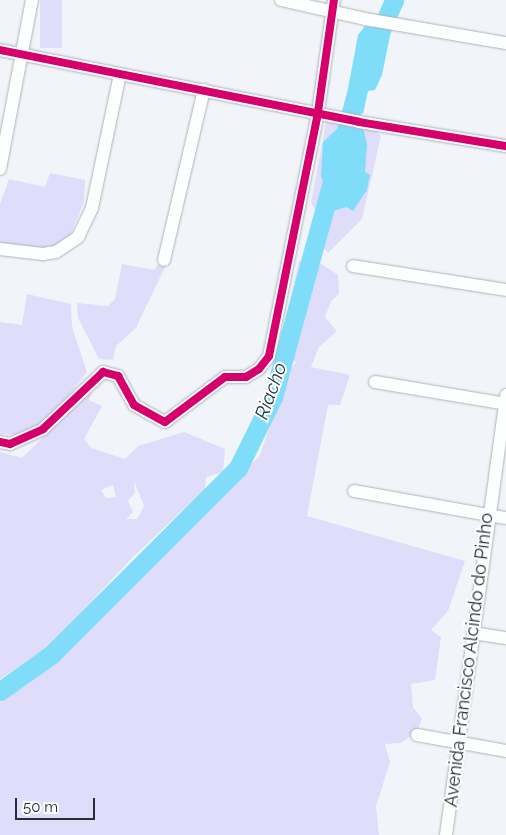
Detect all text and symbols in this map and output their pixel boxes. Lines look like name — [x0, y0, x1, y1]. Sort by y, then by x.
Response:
water label: Riacho — [250, 360, 292, 422]
street label: Avenida Francisco Alcindo do Pinho — [440, 511, 498, 809]
scale bar — [18, 788, 98, 820]
text: 50 m — [23, 798, 58, 816]

